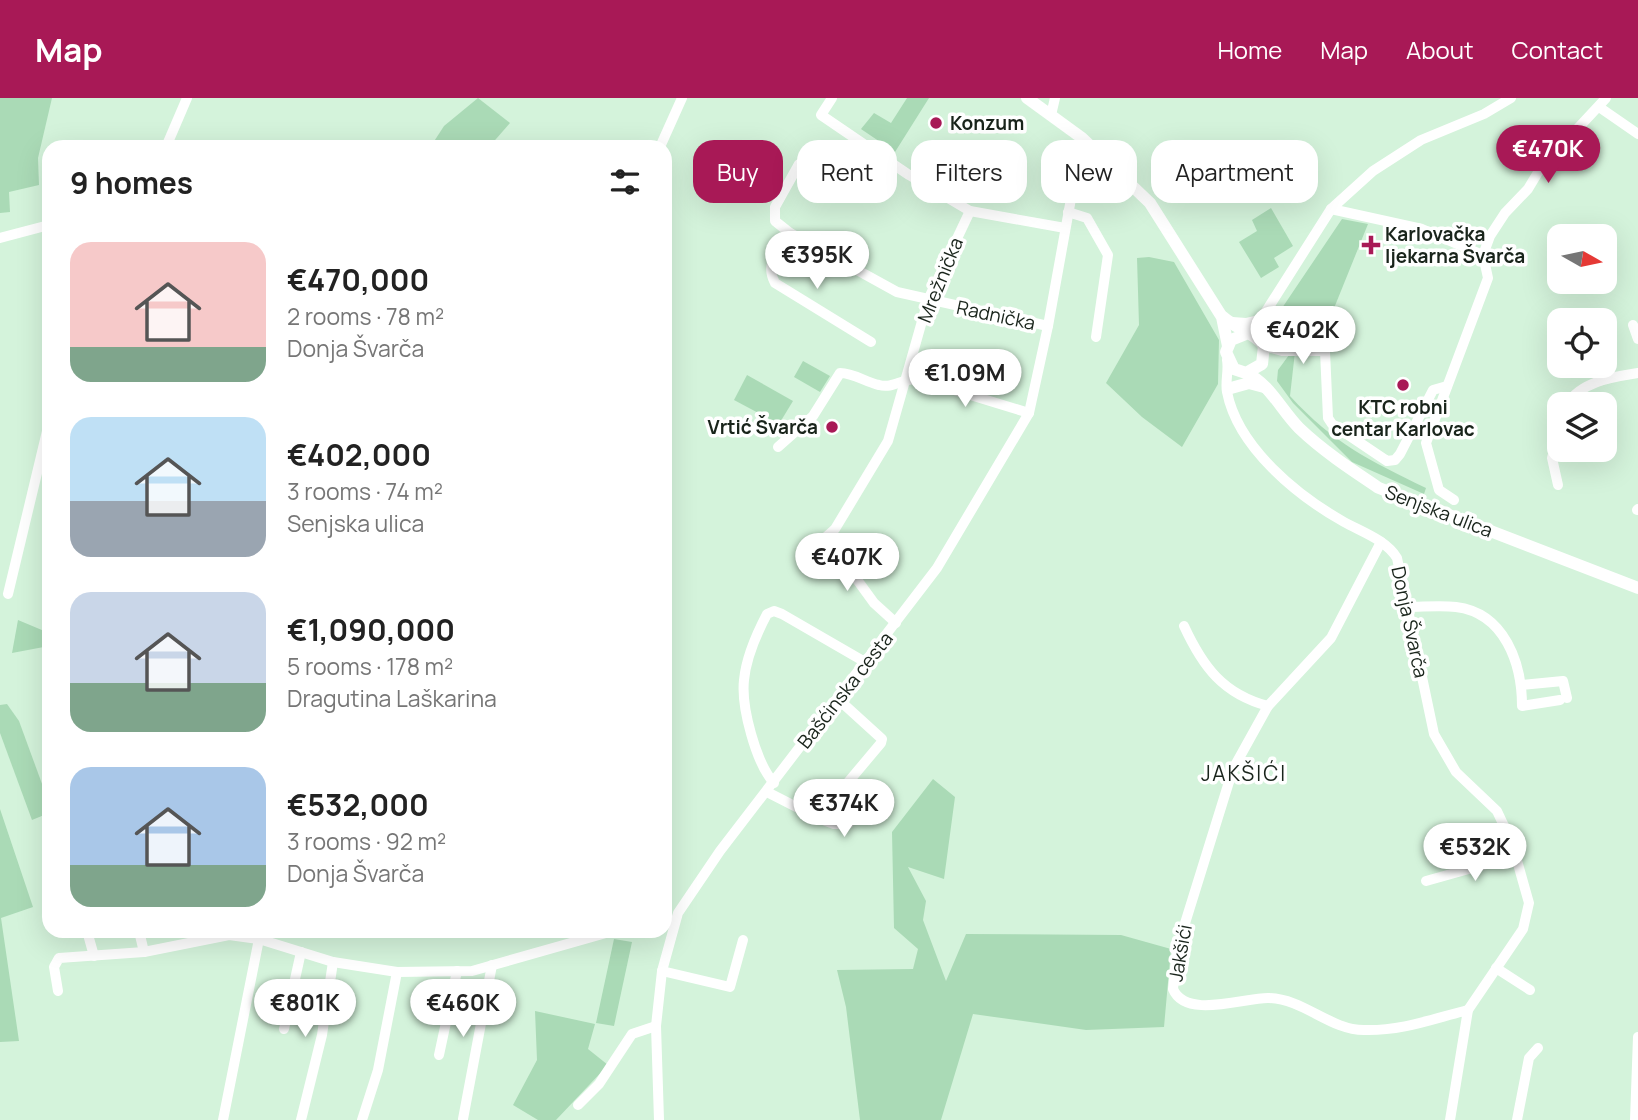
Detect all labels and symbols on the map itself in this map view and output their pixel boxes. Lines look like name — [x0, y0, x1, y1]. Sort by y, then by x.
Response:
place label: Konzum — [950, 110, 1024, 136]
marker: Konzum — [928, 115, 944, 131]
pin: €470K — [1499, 126, 1597, 185]
place label: Karlovačka ljekarna Švarča — [1385, 221, 1525, 269]
north arrow — [1547, 224, 1617, 294]
pin: €395K — [768, 232, 866, 291]
street label: Mrežnička — [911, 233, 969, 327]
marker: Karlovačka ljekarna Švarča — [1363, 237, 1379, 253]
street label: Radnička — [954, 294, 1038, 336]
pin: €402K — [1254, 306, 1352, 366]
pin: €1.09M — [908, 350, 1022, 409]
marker: KTC robni centar Karlovac — [1395, 377, 1411, 393]
place label: KTC robni centar Karlovac — [1331, 394, 1475, 442]
place label: Vrtić Švarča — [707, 414, 818, 440]
marker: Vrtić Švarča — [824, 419, 840, 435]
street label: Senjska ulica — [1381, 479, 1497, 543]
pin: €407K — [798, 533, 896, 593]
street label: Donja Švarča — [1385, 564, 1435, 680]
street label: Bašćinska cesta — [791, 626, 899, 754]
district label: JAKŠIĆI — [1201, 759, 1287, 787]
pin: €374K — [795, 780, 893, 839]
pin: €532K — [1426, 824, 1524, 883]
street label: Jakšići — [1162, 922, 1198, 984]
pin: €801K — [256, 979, 354, 1039]
pin: €460K — [414, 979, 512, 1039]

